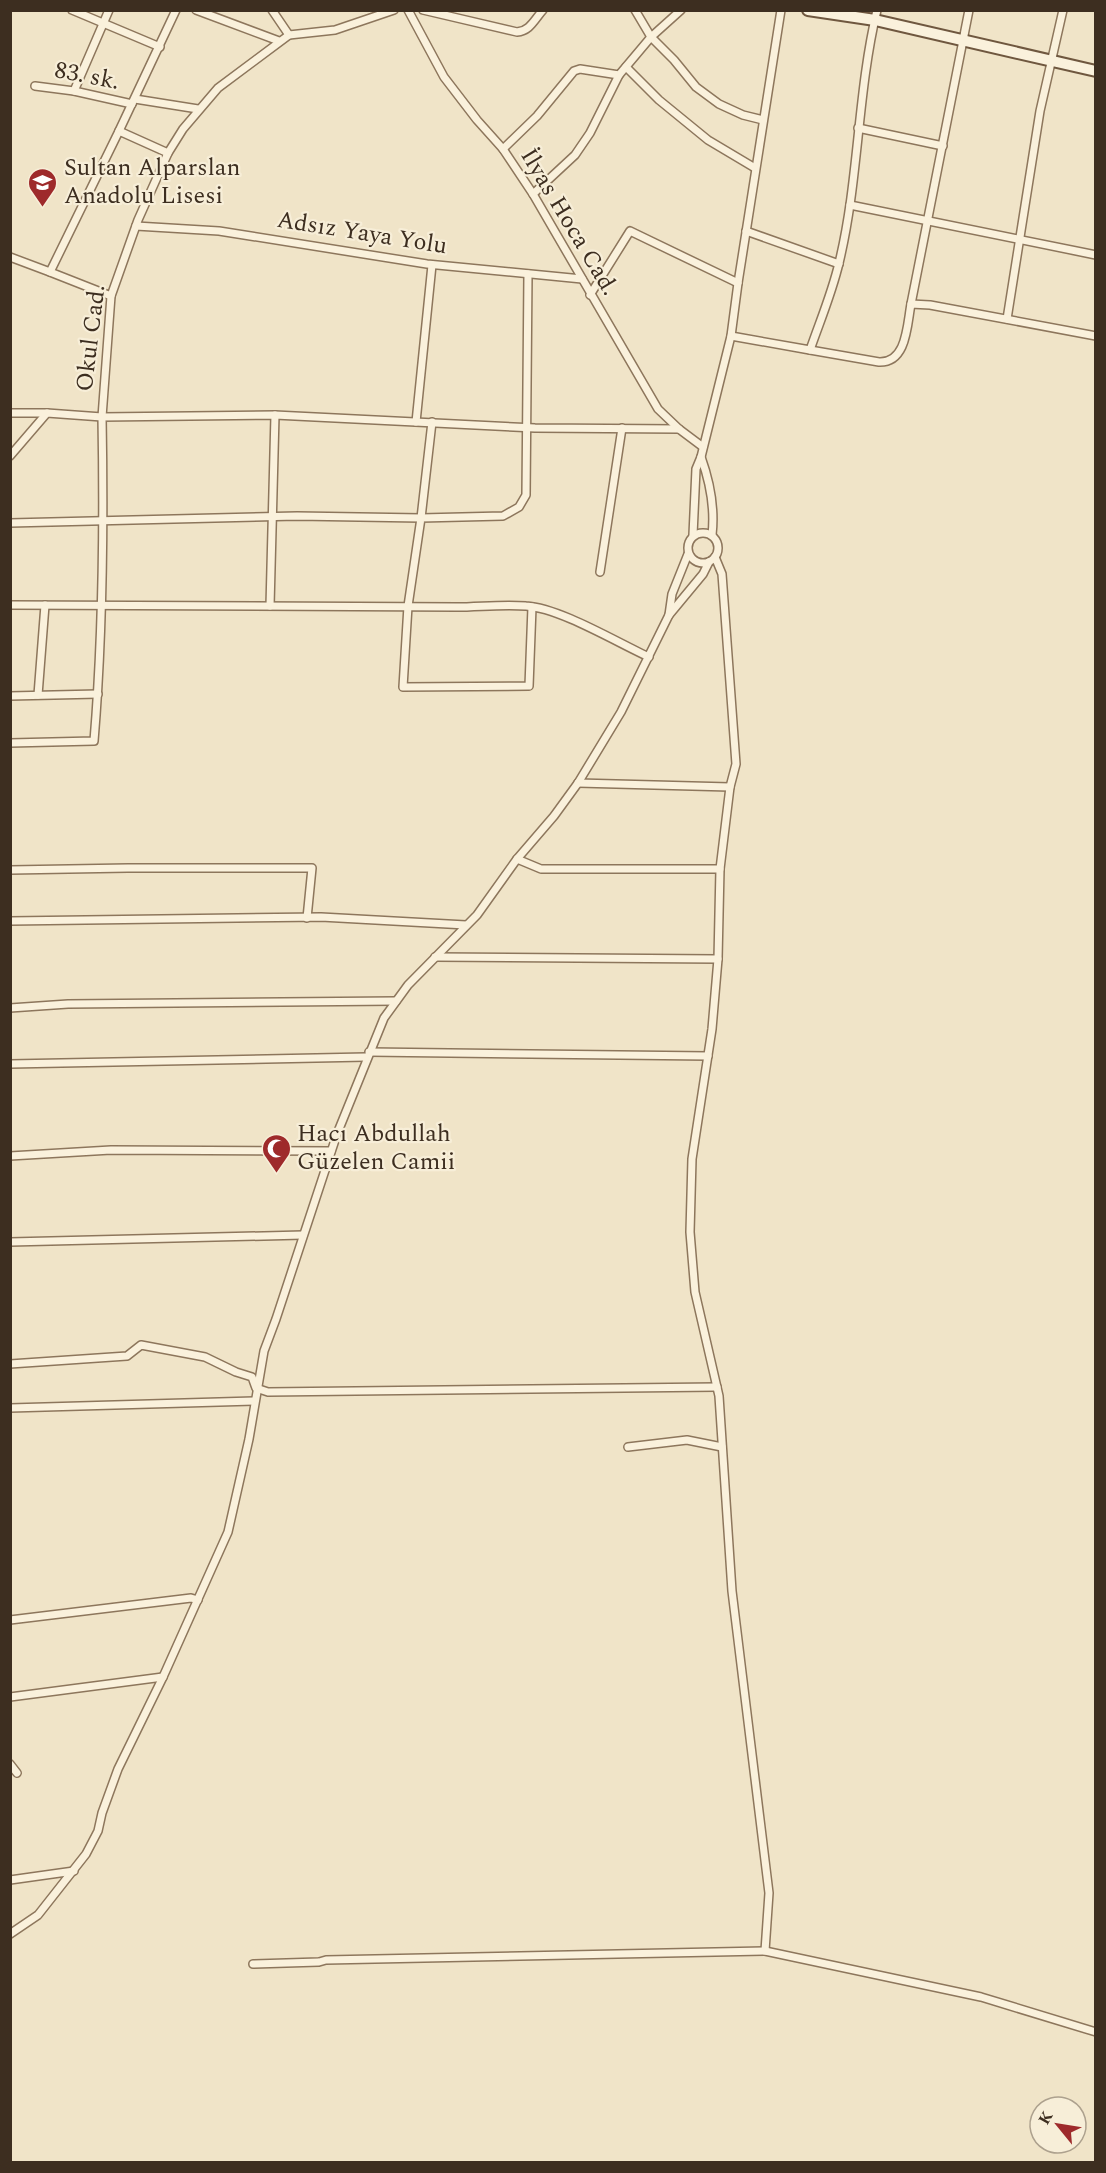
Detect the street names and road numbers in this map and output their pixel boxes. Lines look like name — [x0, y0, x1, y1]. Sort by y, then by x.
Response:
street label: 83. sk. — [52, 52, 122, 100]
street label: İlyas Hoca Cad. — [511, 141, 627, 303]
street label: Adsız Yaya Yolu — [274, 202, 450, 264]
street label: Okul Cad. — [67, 282, 115, 394]

